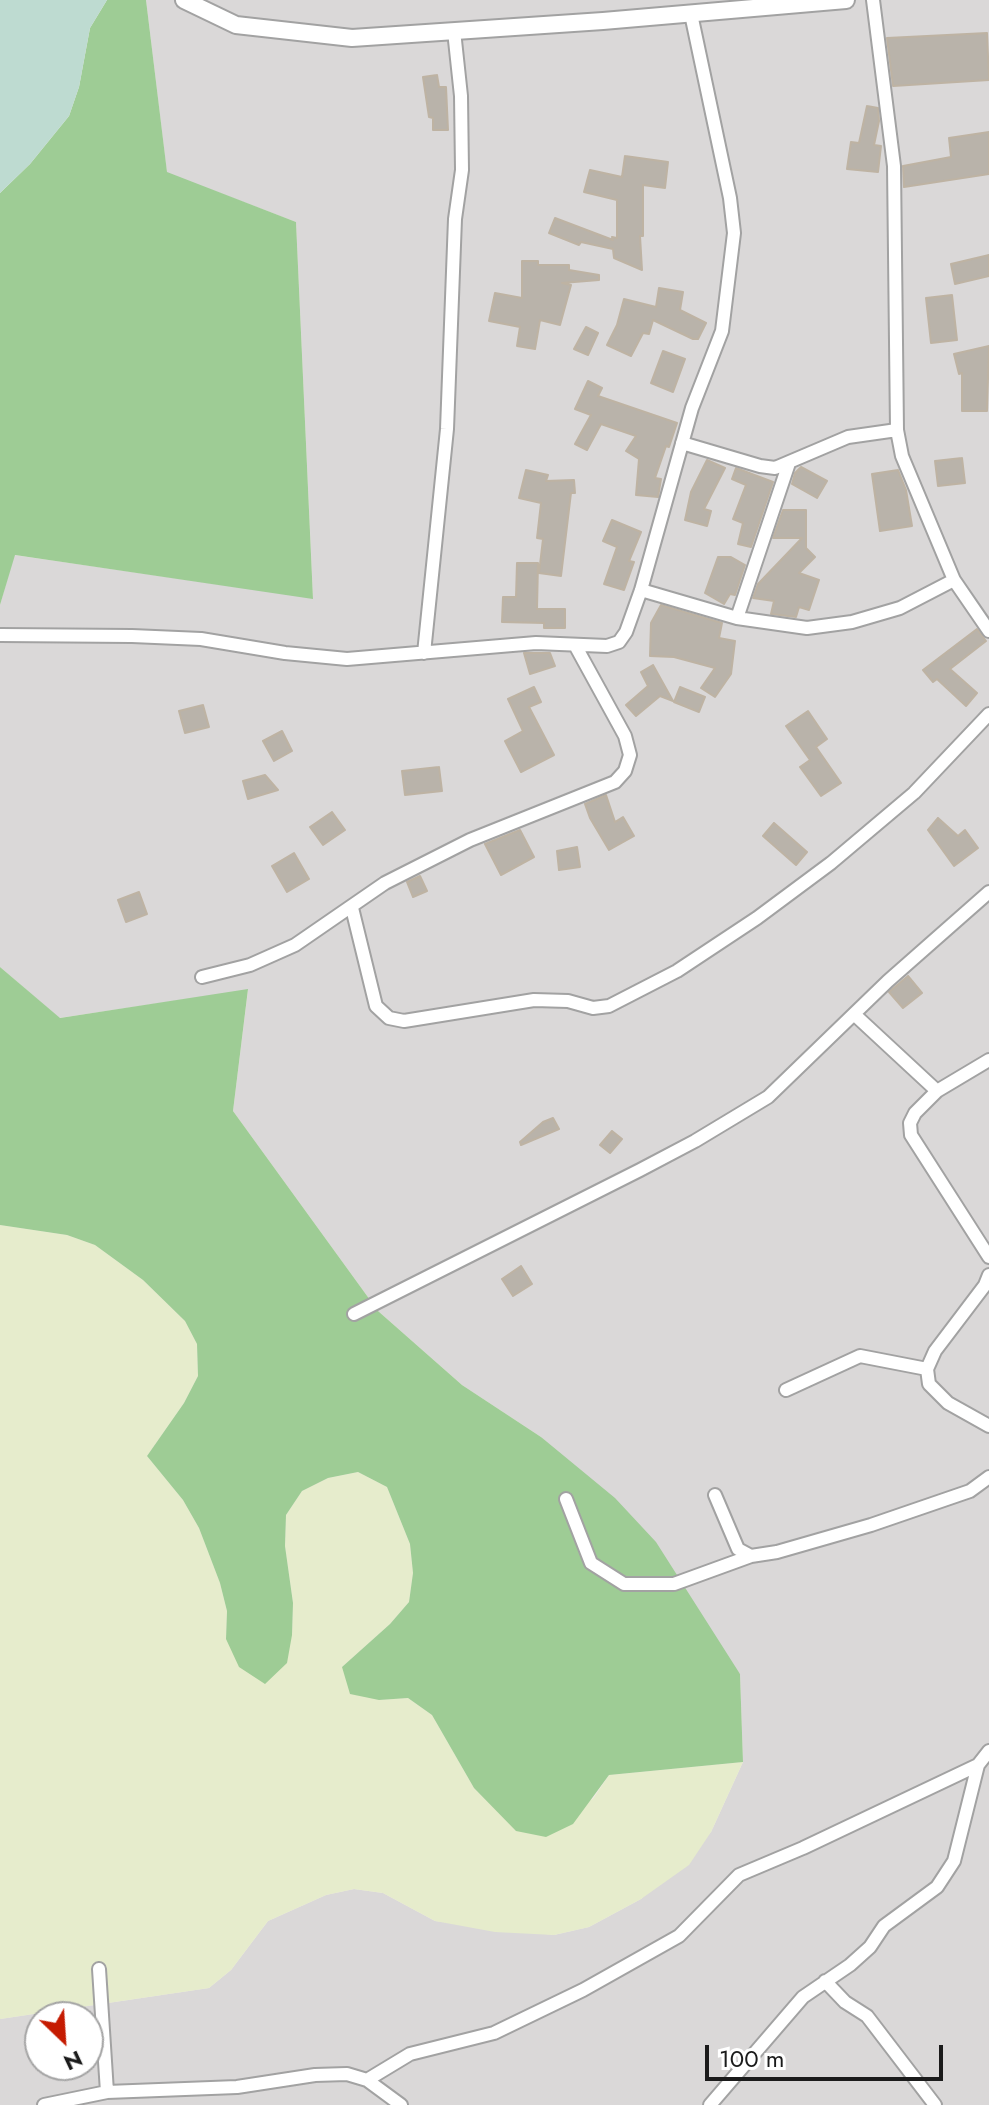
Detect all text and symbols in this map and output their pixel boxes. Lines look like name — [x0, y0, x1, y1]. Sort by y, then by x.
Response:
north arrow — [24, 2001, 104, 2081]
scale bar — [709, 2029, 947, 2079]
text: 100 m — [719, 2041, 785, 2076]
text: N — [59, 2043, 88, 2079]

